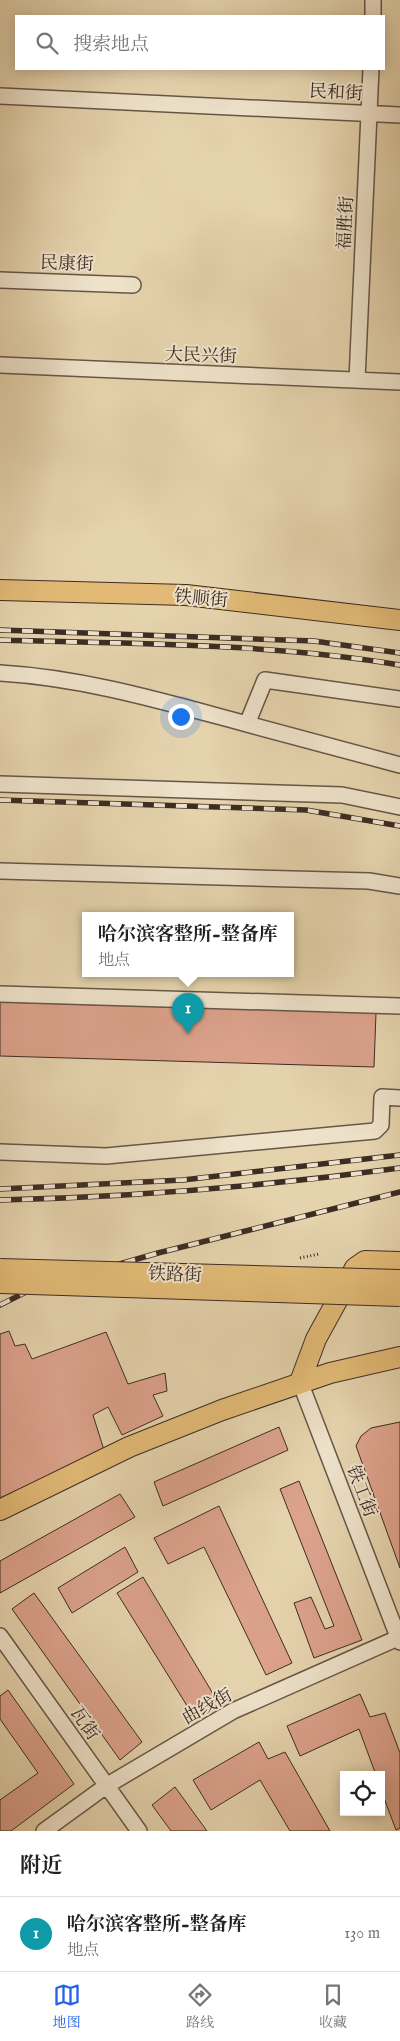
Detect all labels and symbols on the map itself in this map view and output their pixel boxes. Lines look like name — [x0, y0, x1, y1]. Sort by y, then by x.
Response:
street label: 民和街 — [308, 81, 363, 106]
street label: 福胜街 — [334, 196, 359, 251]
street label: 民康街 — [40, 252, 94, 277]
street label: 大民兴街 — [165, 344, 237, 369]
street label: 铁顺街 — [173, 586, 229, 613]
your location — [168, 704, 194, 730]
pin: 1 — [172, 993, 204, 1034]
street label: 铁路街 — [148, 1263, 202, 1288]
street label: 铁工街 — [340, 1462, 381, 1521]
street label: 曲线街 — [179, 1684, 237, 1730]
street label: 瓦街 — [64, 1703, 104, 1745]

